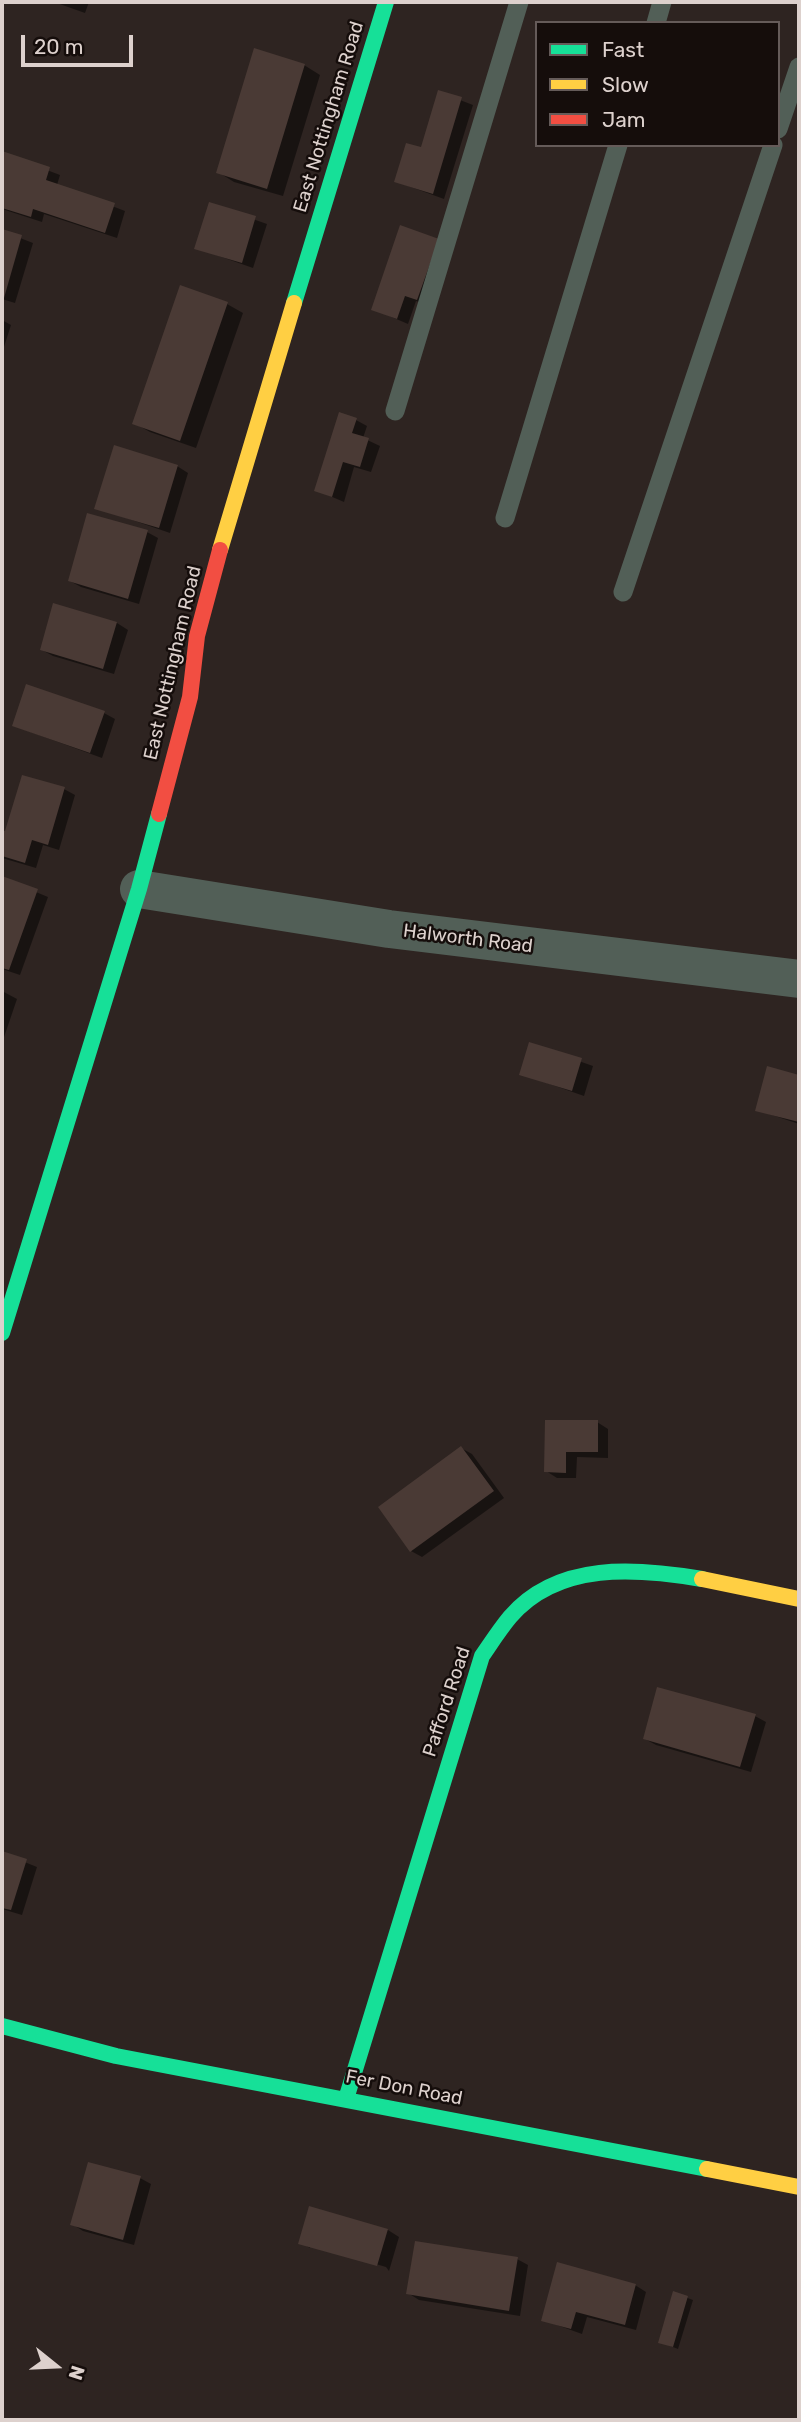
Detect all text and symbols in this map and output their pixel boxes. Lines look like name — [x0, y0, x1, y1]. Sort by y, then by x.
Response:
street label: East Nottingham Road — [289, 19, 369, 215]
scale bar — [24, 21, 136, 65]
legend — [535, 21, 780, 147]
text: 20 m — [34, 34, 83, 59]
text: Fast — [602, 37, 644, 62]
text: Slow — [602, 72, 649, 97]
text: Jam — [602, 107, 646, 132]
street label: East Nottingham Road — [140, 564, 206, 762]
street label: Halworth Road — [402, 920, 534, 958]
street label: Pafford Road — [419, 1644, 475, 1760]
street label: Fer Don Road — [344, 2065, 464, 2111]
north arrow — [21, 2331, 91, 2401]
text: N — [63, 2363, 89, 2383]

